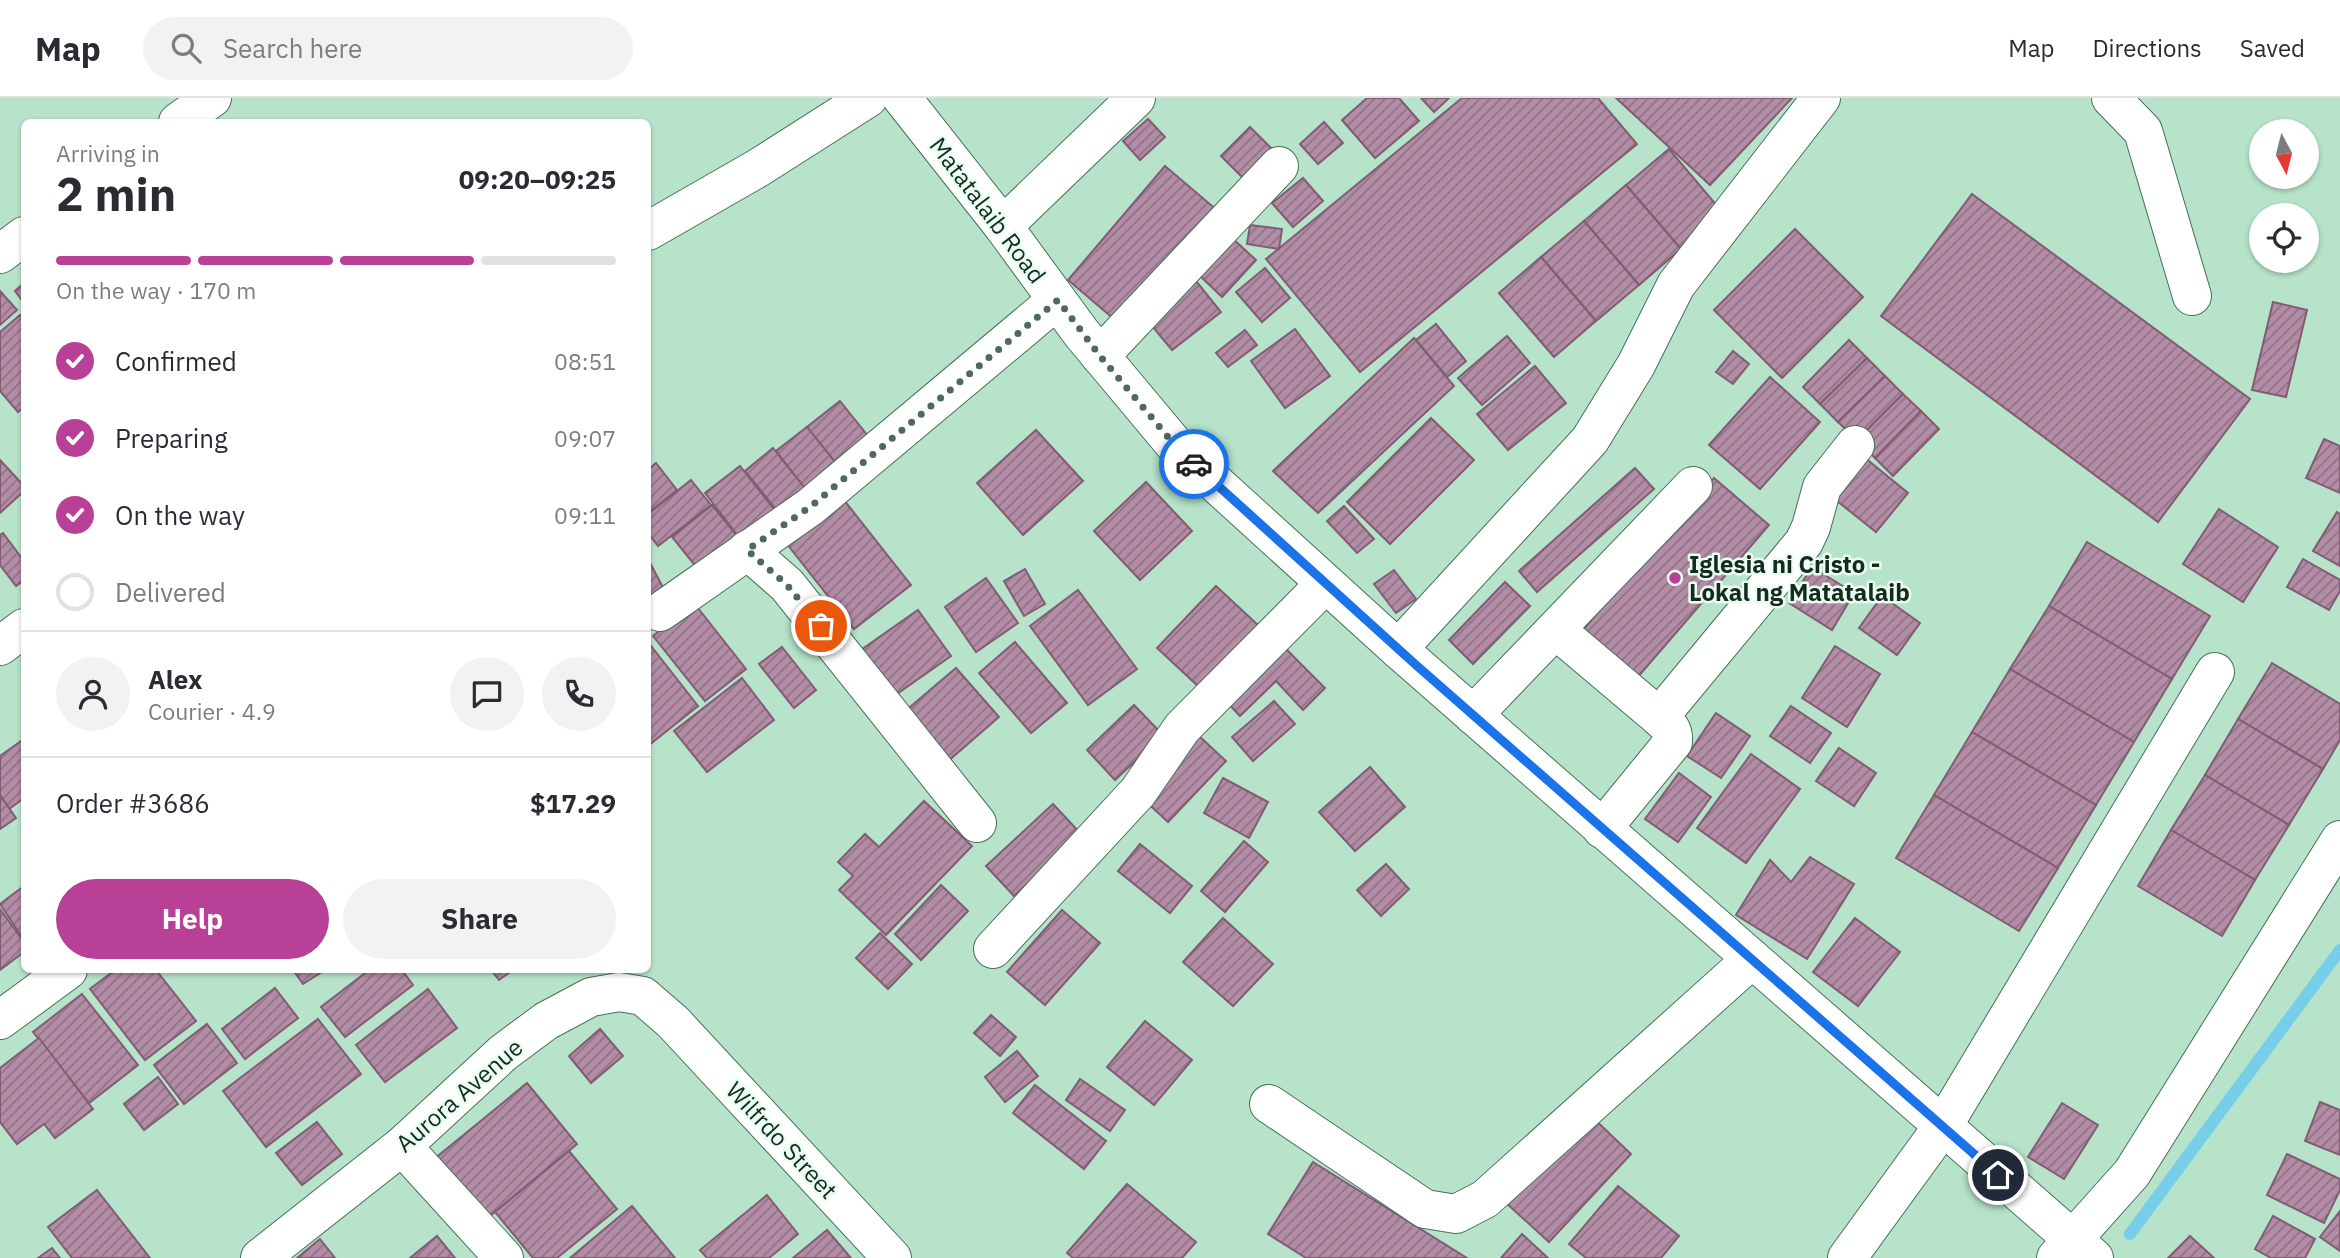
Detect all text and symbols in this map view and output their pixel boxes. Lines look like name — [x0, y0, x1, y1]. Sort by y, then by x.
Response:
search box — [143, 17, 633, 80]
text: Map — [35, 27, 101, 70]
icon: search — [167, 29, 205, 67]
text: Search here — [223, 31, 362, 65]
text: Map — [2008, 32, 2054, 64]
text: Directions — [2092, 32, 2202, 64]
text: Saved — [2240, 32, 2305, 64]
north arrow — [2249, 119, 2319, 189]
map controls — [2249, 119, 2319, 273]
street label: Matatalaib Road — [923, 131, 1053, 289]
text: Arriving in — [56, 138, 160, 168]
text: 09:20–09:25 — [459, 162, 616, 196]
text: 2 min — [56, 164, 176, 224]
button: locate — [2249, 203, 2319, 273]
text: On the way · 170 m — [56, 275, 256, 305]
icon: check — [56, 342, 94, 380]
text: Confirmed — [115, 344, 237, 378]
text: 08:51 — [554, 346, 616, 376]
icon: check — [56, 419, 94, 457]
text: Preparing — [115, 421, 228, 455]
text: 09:07 — [554, 423, 616, 453]
courier — [1159, 429, 1229, 499]
icon: car — [1175, 445, 1213, 483]
icon: check — [56, 496, 94, 534]
text: On the way — [115, 498, 245, 532]
text: 09:11 — [554, 500, 616, 530]
place label: Iglesia ni Cristo - Lokal ng Matatalaib — [1689, 548, 1910, 608]
marker: Iglesia ni Cristo - Lokal ng Matatalaib — [1667, 570, 1683, 586]
text: Delivered — [115, 575, 226, 609]
pin — [791, 596, 851, 656]
icon: bag — [802, 607, 840, 645]
button: person — [56, 657, 130, 731]
button: chat — [450, 657, 524, 731]
button: phone — [542, 657, 616, 731]
text: Alex — [148, 662, 202, 696]
text: Courier · 4.9 — [148, 696, 276, 726]
text: Order #3686 — [56, 786, 210, 820]
text: $17.29 — [530, 786, 616, 820]
button: Help — [56, 879, 329, 959]
button: Share — [343, 879, 616, 959]
street label: Aurora Avenue — [389, 1031, 529, 1159]
street label: Wilfrdo Street — [719, 1075, 845, 1205]
pin — [1968, 1145, 2028, 1205]
icon: home — [1979, 1156, 2017, 1194]

